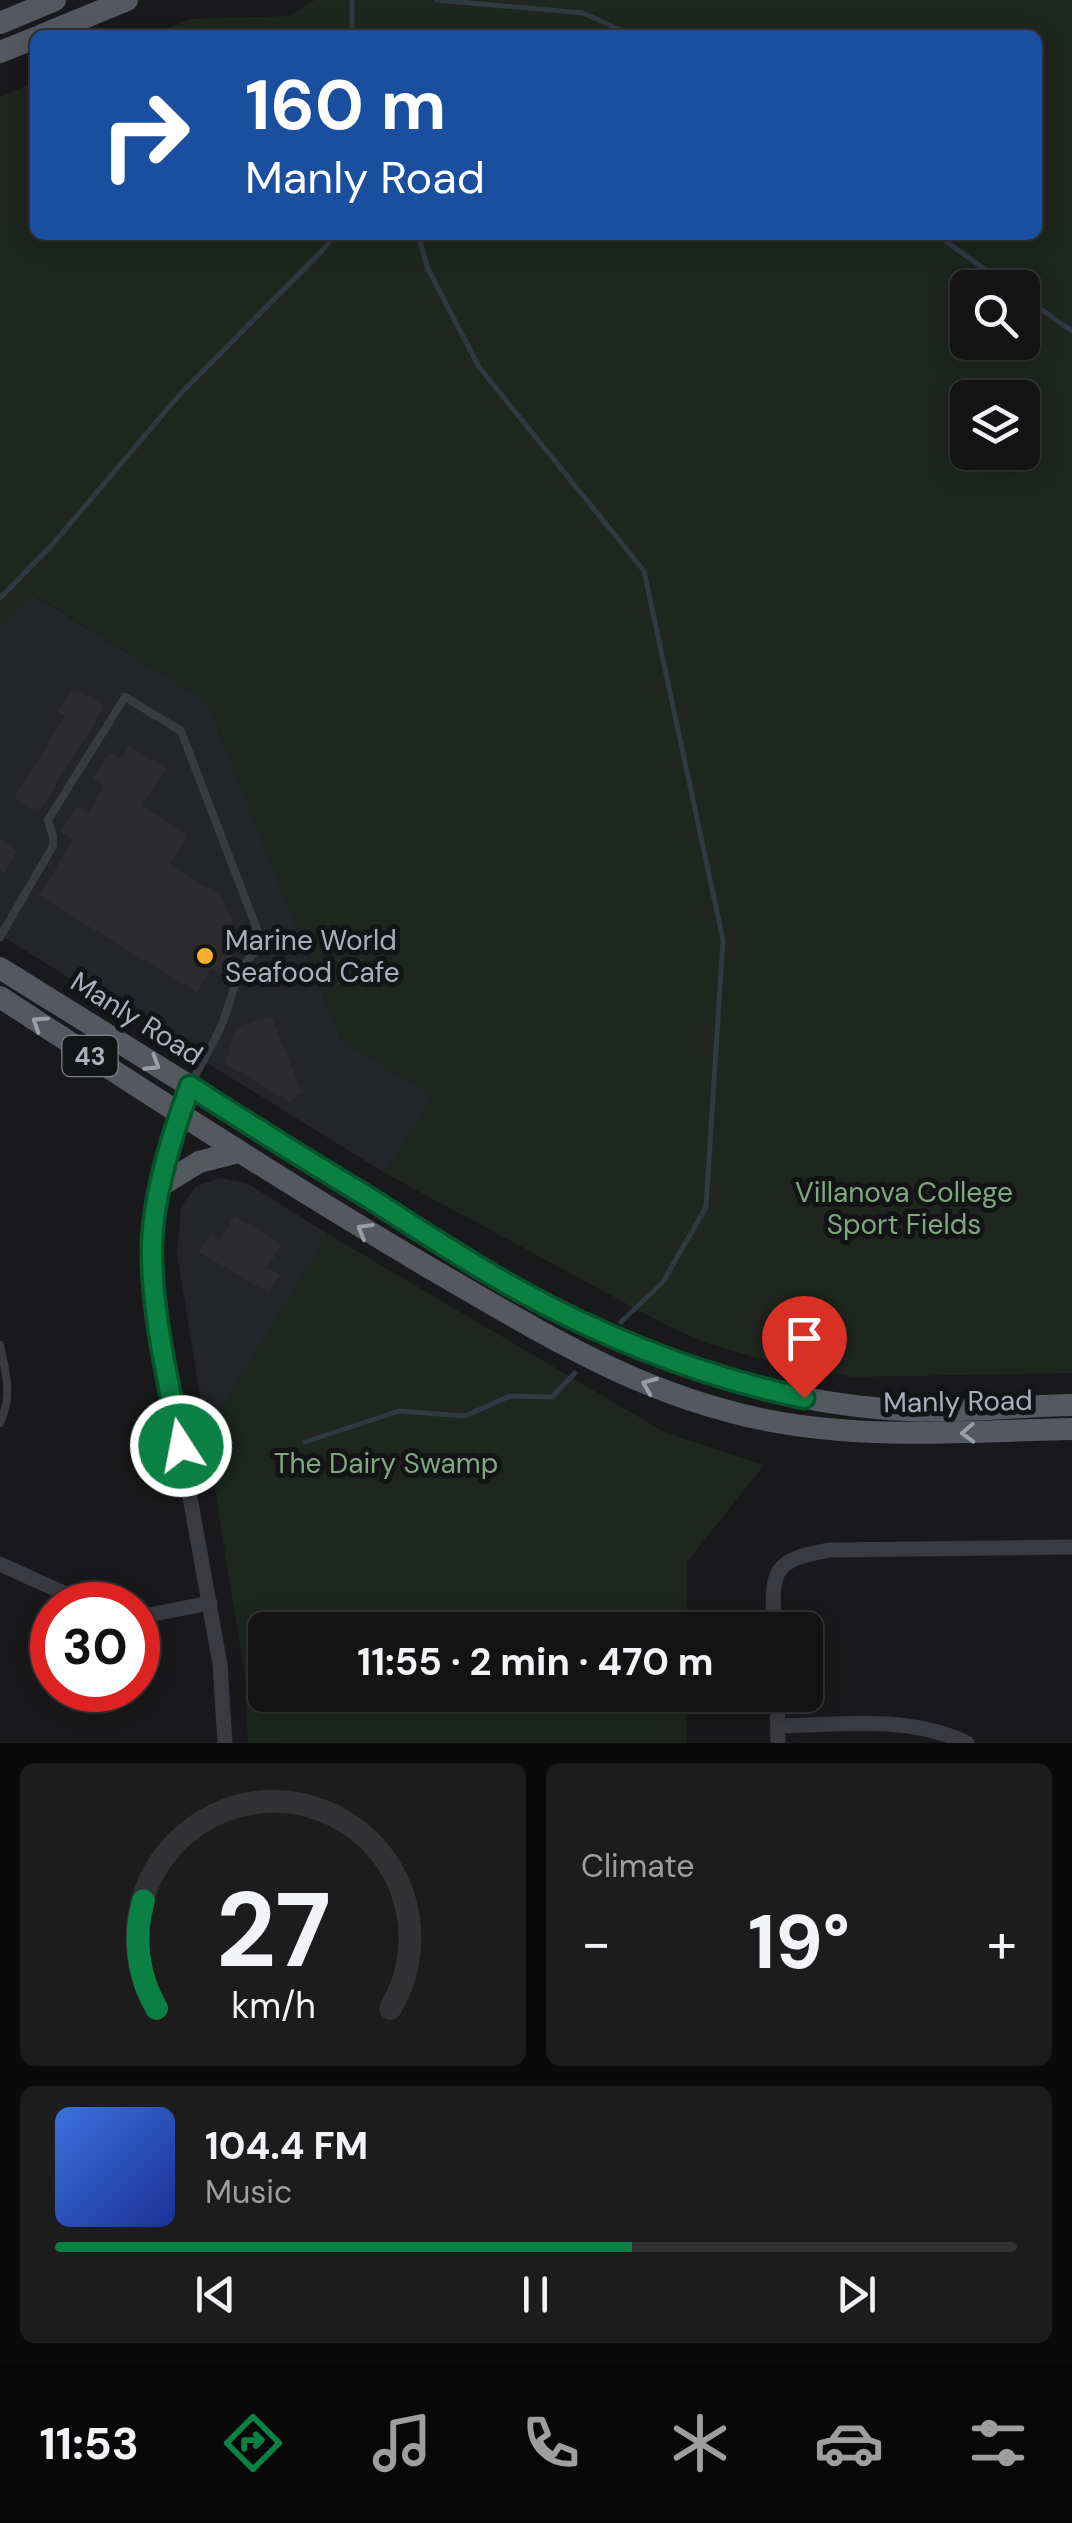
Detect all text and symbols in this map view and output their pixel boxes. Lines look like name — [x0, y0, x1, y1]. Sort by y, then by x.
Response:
text: 160 m — [245, 60, 446, 151]
icon: right — [80, 70, 210, 200]
text: Manly Road — [245, 148, 485, 207]
map controls — [950, 270, 1040, 470]
button: search — [950, 270, 1040, 360]
button: layers — [950, 380, 1040, 470]
place label: Marine World Seafood Cafe — [225, 922, 400, 991]
marker: Marine World Seafood Cafe — [194, 945, 216, 967]
street label: Manly Road — [64, 963, 210, 1074]
one-way arrow — [32, 1017, 51, 1035]
road number: 43 — [62, 1036, 118, 1076]
one-way arrow — [143, 1052, 161, 1071]
park label: Villanova College Sport Fields — [795, 1174, 1013, 1243]
one-way arrow — [357, 1222, 375, 1242]
pin — [762, 1296, 847, 1399]
icon: arrive — [777, 1311, 832, 1366]
one-way arrow — [641, 1377, 659, 1397]
street label: Manly Road — [883, 1382, 1033, 1421]
position arrow — [129, 1394, 233, 1498]
one-way arrow — [959, 1422, 975, 1443]
park label: The Dairy Swamp — [274, 1445, 498, 1482]
speed limit sign: 30 — [30, 1582, 160, 1712]
text: 11:55 · 2 min · 470 m — [357, 1637, 714, 1687]
text: Climate — [581, 1845, 695, 1887]
text: 27 — [215, 1863, 331, 1998]
text: 19° — [748, 1894, 850, 1991]
text: − — [581, 1907, 611, 1979]
text: + — [987, 1907, 1017, 1979]
text: km/h — [231, 1983, 315, 2029]
text: 104.4 FM — [205, 2121, 368, 2171]
text: Music — [205, 2171, 292, 2213]
icon: previous — [188, 2267, 243, 2322]
icon: pause — [508, 2267, 563, 2322]
icon: next — [829, 2267, 884, 2322]
icon: directions — [218, 2408, 288, 2478]
icon: music — [367, 2408, 437, 2478]
icon: phone — [516, 2408, 586, 2478]
icon: climate — [665, 2408, 735, 2478]
icon: car — [814, 2408, 884, 2478]
icon: filters — [963, 2408, 1033, 2478]
text: 11:53 — [39, 2414, 139, 2473]

